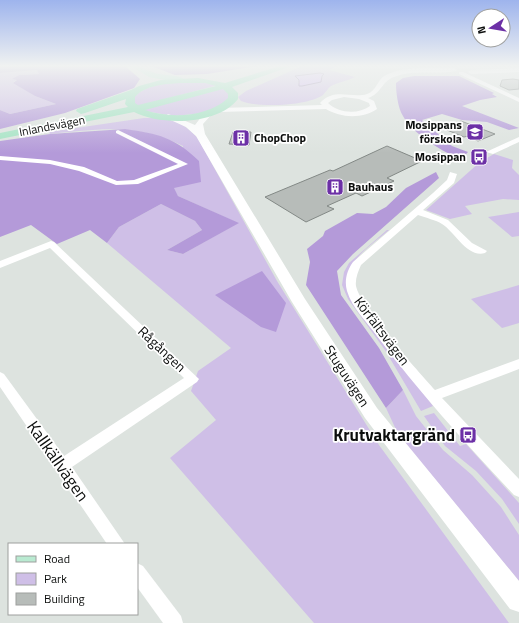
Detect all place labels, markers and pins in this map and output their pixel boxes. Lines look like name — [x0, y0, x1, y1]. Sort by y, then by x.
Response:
place label: Mosippans förskola — [405, 115, 462, 148]
school or university icon: Mosippans förskola — [465, 122, 485, 142]
building icon: ChopChop — [231, 128, 251, 148]
place label: ChopChop — [254, 128, 307, 147]
place label: Mosippan — [415, 147, 466, 166]
bus stop icon: Mosippan — [469, 147, 489, 167]
building icon: Bauhaus — [325, 177, 345, 197]
place label: Bauhaus — [348, 177, 393, 196]
place label: Krutvaktargränd — [333, 422, 455, 448]
bus stop icon: Krutvaktargränd — [458, 425, 478, 445]

